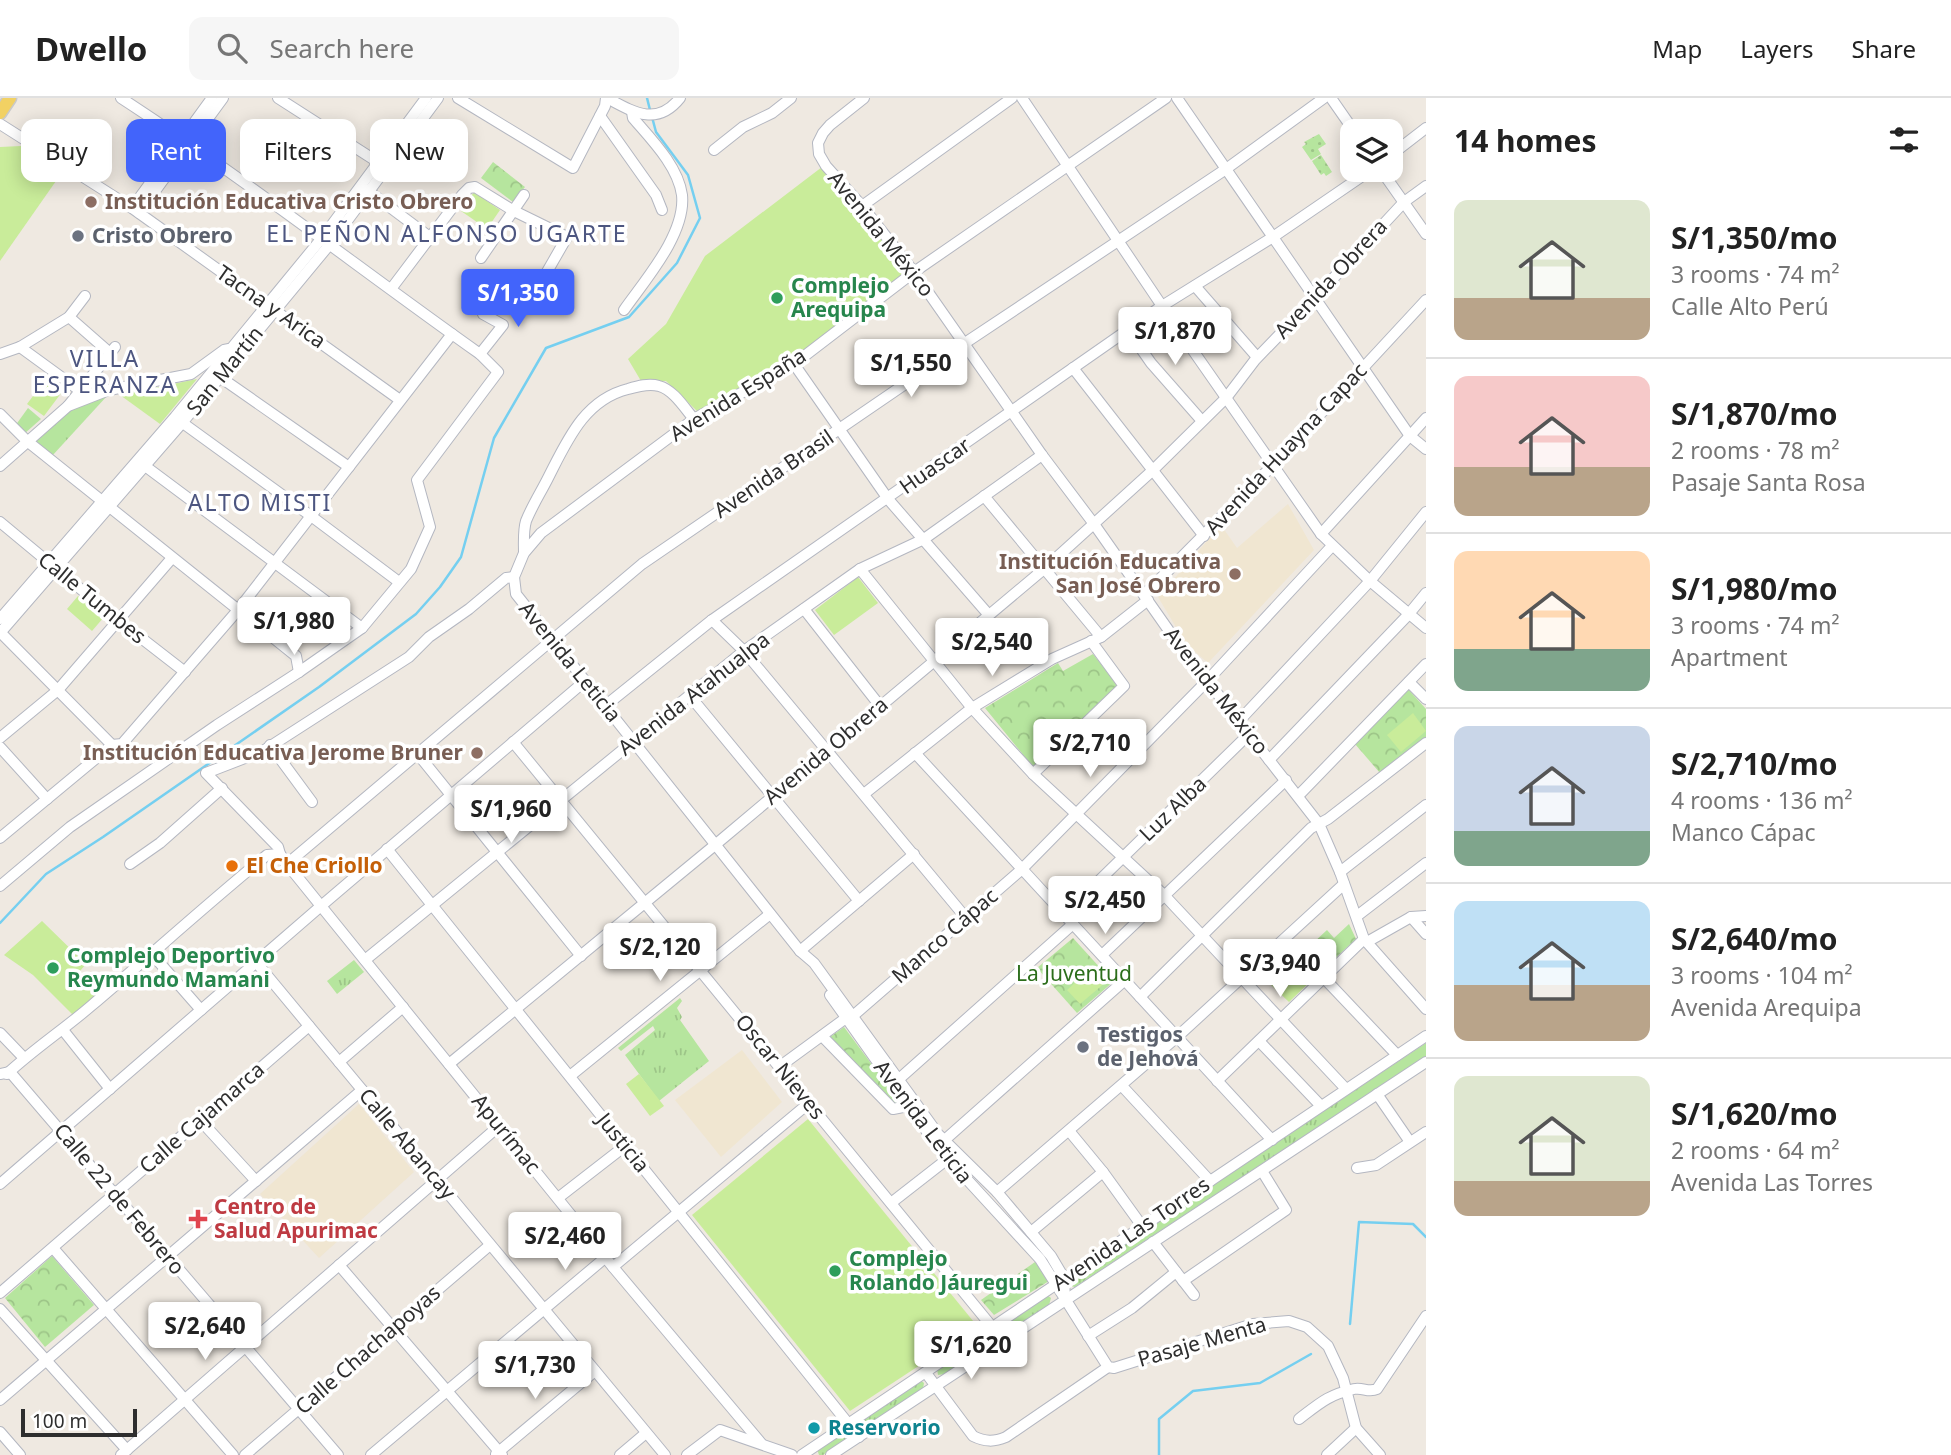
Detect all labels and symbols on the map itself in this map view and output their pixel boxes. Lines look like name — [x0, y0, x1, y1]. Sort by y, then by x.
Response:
street label: Avenida México — [822, 165, 941, 302]
place label: Institución Educativa Cristo Obrero — [105, 187, 473, 215]
marker: Institución Educativa Cristo Obrero — [83, 194, 99, 210]
street label: Avenida Obrera — [1268, 212, 1393, 344]
district label: EL PEÑON ALFONSO UGARTE — [266, 217, 628, 249]
place label: Cristo Obrero — [92, 221, 233, 249]
marker: Cristo Obrero — [70, 228, 86, 244]
street label: Tacna y Arica — [211, 258, 332, 354]
pin: S/1,350 — [453, 270, 583, 329]
place label: Complejo Arequipa — [791, 271, 890, 323]
marker: Complejo Arequipa — [769, 290, 785, 306]
pin: S/1,870 — [1110, 308, 1240, 367]
street label: San Martín — [180, 320, 269, 421]
pin: S/1,550 — [846, 340, 976, 399]
street label: Avenida España — [664, 341, 811, 447]
district label: VILLA ESPERANZA — [33, 342, 177, 400]
street label: Avenida Huayna Capac — [1198, 356, 1372, 540]
street label: Avenida Brasil — [708, 423, 839, 524]
street label: Huascar — [893, 430, 976, 500]
district label: ALTO MISTI — [188, 486, 332, 518]
street label: Calle Tumbes — [33, 545, 152, 649]
place label: Institución Educativa San José Obrero — [999, 547, 1221, 599]
marker: Institución Educativa San José Obrero — [1227, 566, 1243, 582]
street label: Avenida Leticia — [513, 595, 628, 728]
pin: S/1,980 — [229, 598, 359, 657]
pin: S/2,540 — [927, 618, 1057, 678]
street label: Avenida México — [1158, 621, 1275, 760]
street label: Avenida Atahualpa — [612, 625, 775, 761]
street label: Avenida Obrera — [757, 690, 893, 810]
pin: S/2,710 — [1025, 720, 1155, 779]
place label: Institución Educativa Jerome Bruner — [83, 738, 464, 766]
marker: Institución Educativa Jerome Bruner — [469, 745, 485, 761]
street label: Luz Alba — [1133, 769, 1212, 847]
pin: S/1,960 — [446, 786, 576, 845]
place label: El Che Criollo — [246, 851, 383, 879]
marker: El Che Criollo — [224, 858, 240, 874]
pin: S/2,450 — [1040, 876, 1170, 936]
street label: Manco Cápac — [885, 881, 1003, 989]
pin: S/2,120 — [595, 924, 725, 983]
pin: S/3,940 — [1215, 940, 1345, 999]
place label: Complejo Deportivo Reymundo Mamani — [67, 941, 275, 993]
park label: La Juventud — [1016, 959, 1132, 987]
marker: Complejo Deportivo Reymundo Mamani — [45, 960, 61, 976]
street label: Oscar Nieves — [730, 1008, 832, 1125]
place label: Testigos de Jehová — [1097, 1020, 1199, 1072]
marker: Testigos de Jehová — [1075, 1039, 1091, 1055]
street label: Avenida Leticia — [868, 1054, 979, 1189]
street label: Calle Cajamarca — [133, 1055, 270, 1179]
street label: Calle Abancay — [353, 1082, 463, 1205]
street label: Apurímac — [466, 1088, 548, 1179]
street label: Justicia — [590, 1105, 656, 1178]
street label: Calle 22 de Febrero — [48, 1117, 191, 1280]
street label: Avenida Las Torres — [1046, 1170, 1215, 1296]
place label: Centro de Salud Apurimac — [214, 1192, 378, 1244]
marker: Centro de Salud Apurimac — [188, 1209, 208, 1229]
pin: S/2,460 — [500, 1212, 630, 1272]
place label: Complejo Rolando Jáuregui — [849, 1244, 1028, 1296]
marker: Complejo Rolando Jáuregui — [827, 1263, 843, 1279]
street label: Calle Chachapoyas — [289, 1278, 446, 1420]
pin: S/2,640 — [140, 1302, 270, 1362]
street label: Pasaje Menta — [1134, 1309, 1269, 1373]
pin: S/1,620 — [906, 1322, 1036, 1381]
pin: S/1,730 — [470, 1342, 600, 1401]
scale bar — [21, 1406, 136, 1438]
place label: Reservorio — [828, 1413, 941, 1441]
marker: Reservorio — [806, 1420, 822, 1436]

